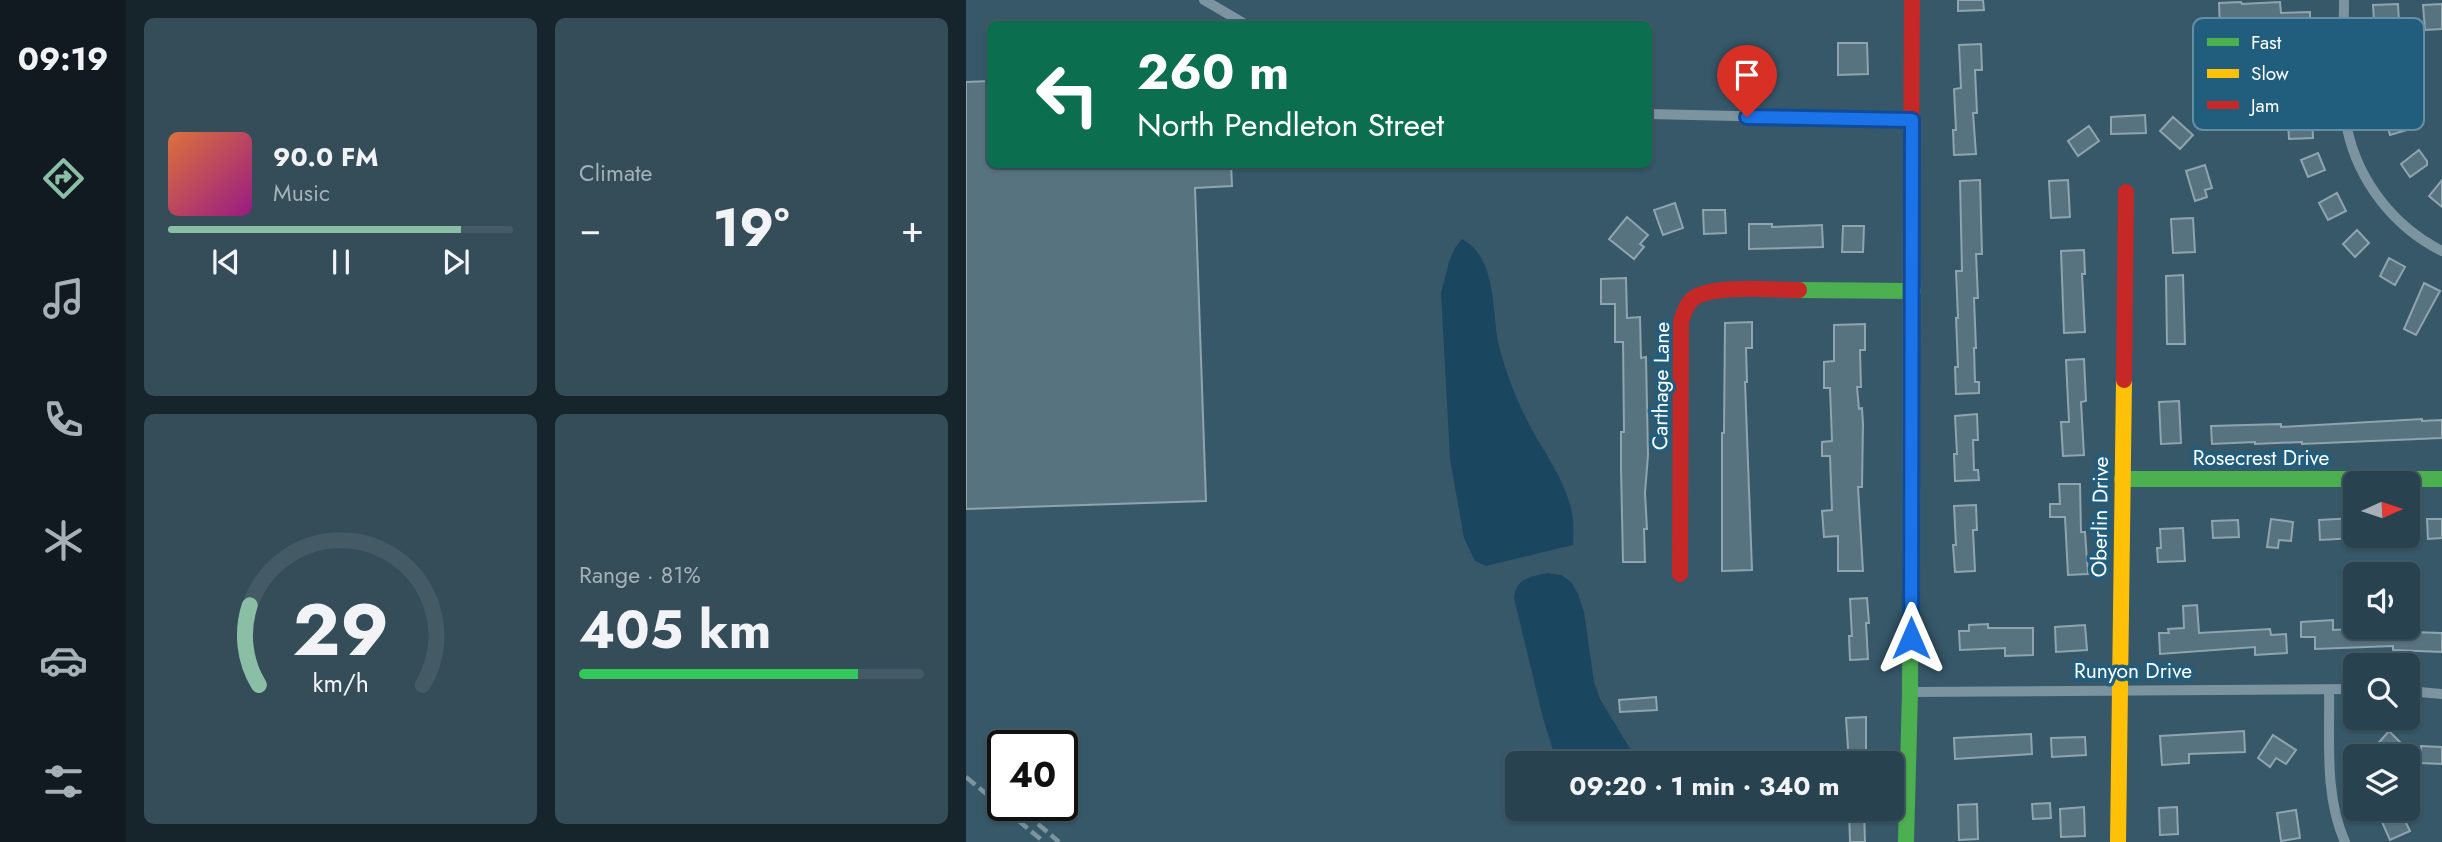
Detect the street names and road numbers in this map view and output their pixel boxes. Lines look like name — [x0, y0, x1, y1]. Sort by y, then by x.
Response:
street label: Carthage Lane — [1645, 321, 1677, 450]
street label: Rosecrest Drive — [2193, 443, 2330, 473]
street label: Oberlin Drive — [2084, 456, 2116, 578]
street label: Runyon Drive — [2074, 656, 2192, 686]

